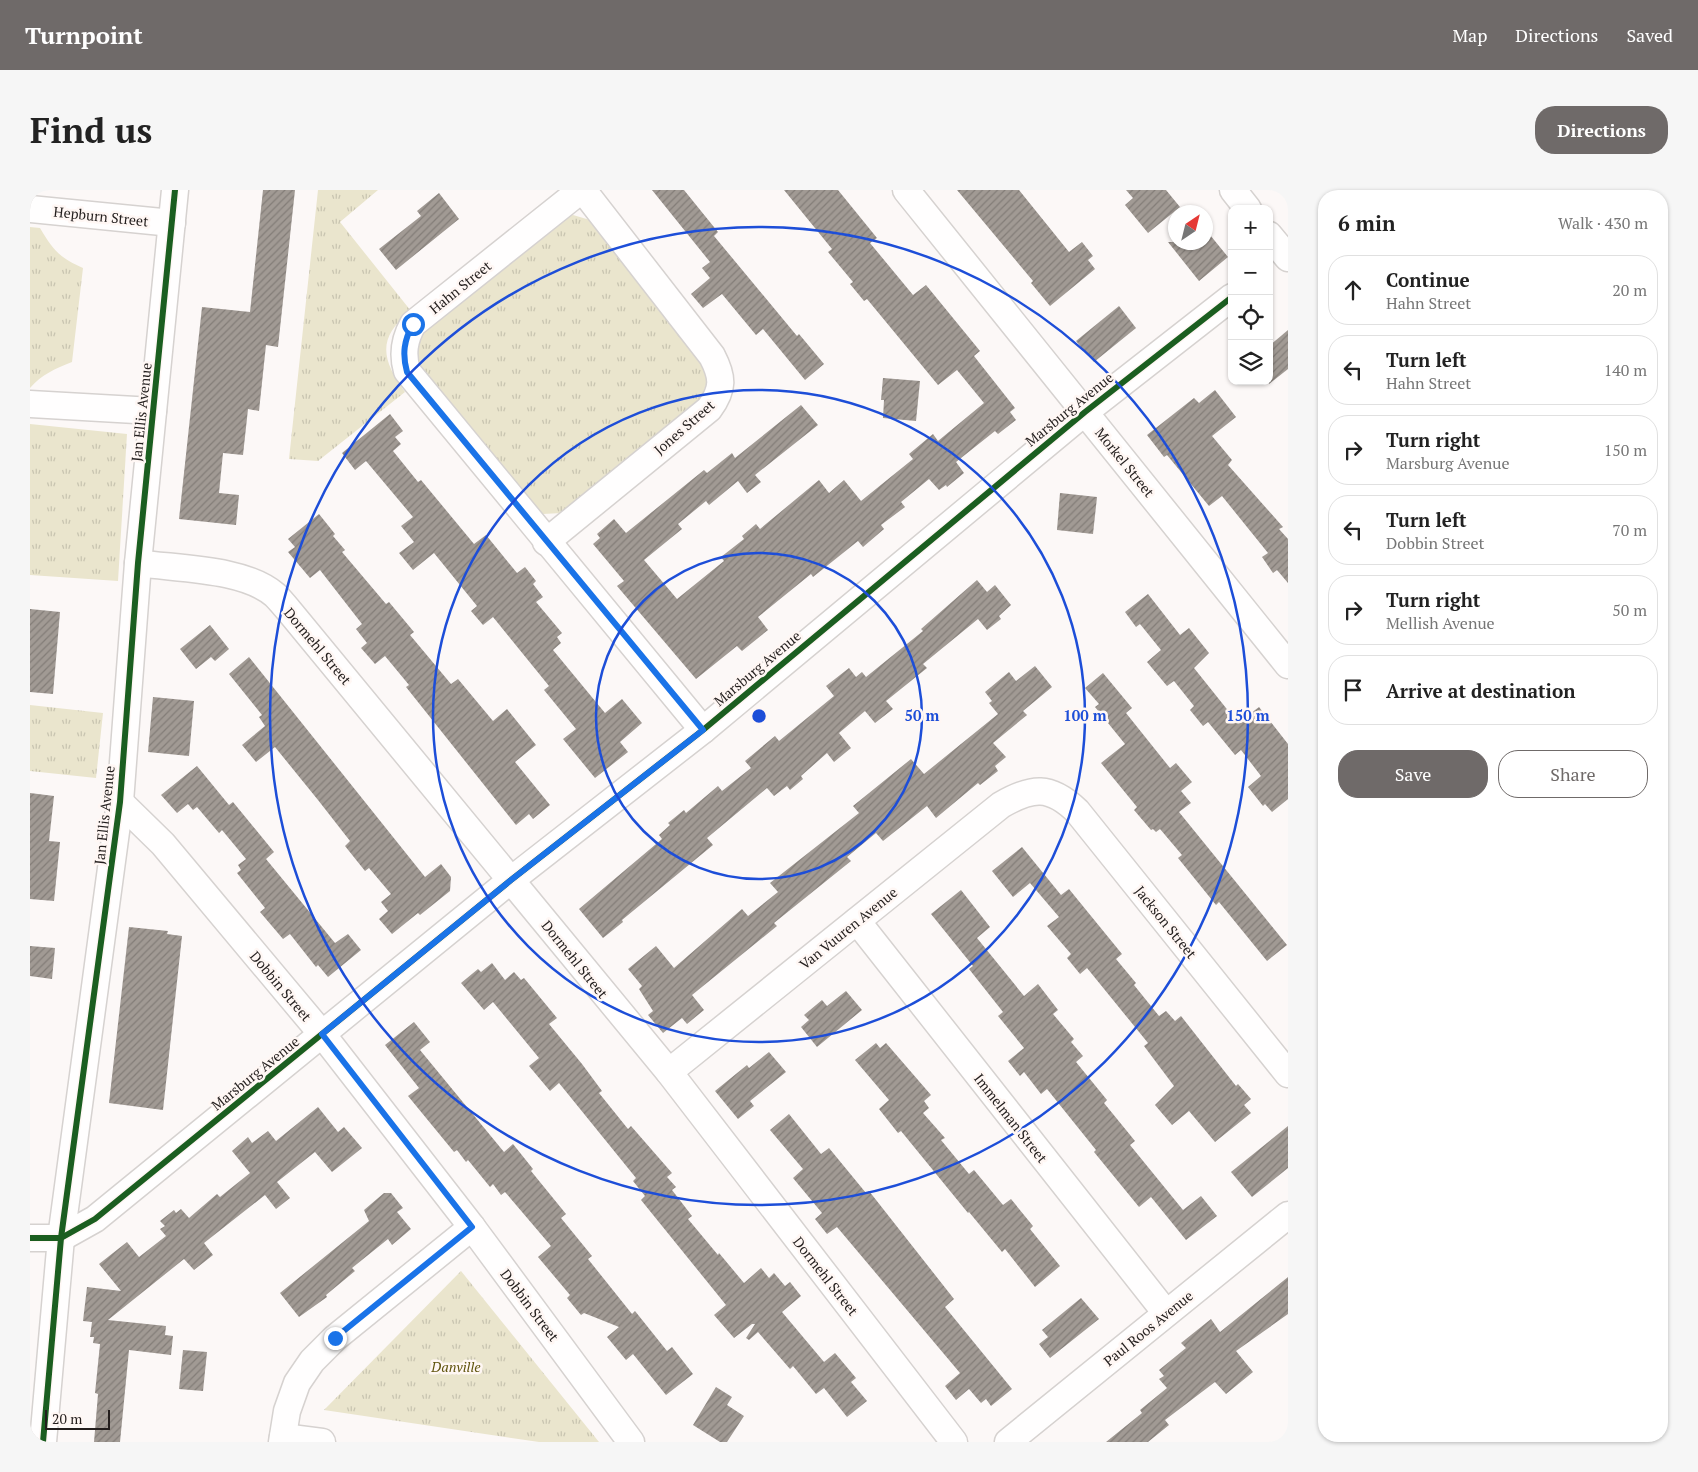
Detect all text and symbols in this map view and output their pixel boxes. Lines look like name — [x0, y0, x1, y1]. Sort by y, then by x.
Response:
text: Turnpoint — [25, 19, 143, 51]
text: Map — [1452, 23, 1487, 47]
text: Directions — [1515, 23, 1598, 47]
text: Saved — [1626, 23, 1673, 47]
button: Directions — [1535, 106, 1668, 154]
text: Find us — [30, 107, 152, 153]
street label: Hepburn Street — [53, 202, 150, 231]
north arrow — [1168, 205, 1213, 250]
map controls — [1228, 205, 1273, 385]
button: + — [1228, 205, 1273, 250]
text: 6 min — [1338, 209, 1395, 237]
text: Walk · 430 m — [1558, 212, 1648, 234]
button: − — [1228, 250, 1273, 295]
street label: Hahn Street — [425, 256, 496, 318]
text: Continue — [1386, 267, 1470, 292]
icon: ahead — [1339, 276, 1367, 304]
text: 20 m — [1612, 279, 1647, 301]
text: Hahn Street — [1386, 292, 1471, 314]
button: locate — [1228, 295, 1273, 340]
route start — [402, 313, 425, 336]
button: layers — [1228, 340, 1273, 385]
text: Turn left — [1386, 347, 1467, 372]
icon: left — [1339, 356, 1367, 384]
text: 140 m — [1604, 359, 1647, 381]
street label: Jan Ellis Avenue — [126, 362, 156, 462]
street label: Marsburg Avenue — [1021, 368, 1117, 450]
text: Hahn Street — [1386, 372, 1471, 394]
street label: Jones Street — [650, 395, 719, 459]
street label: Morkel Street — [1091, 423, 1159, 501]
text: Turn right — [1386, 427, 1480, 452]
icon: right — [1339, 436, 1367, 464]
text: 150 m — [1604, 439, 1647, 461]
text: Marsburg Avenue — [1386, 452, 1509, 474]
text: Turn left — [1386, 507, 1467, 532]
icon: left — [1339, 516, 1367, 544]
text: 70 m — [1612, 519, 1647, 541]
text: Dobbin Street — [1386, 532, 1485, 554]
text: Turn right — [1386, 587, 1480, 612]
icon: right — [1339, 596, 1367, 624]
text: 50 m — [1612, 599, 1647, 621]
street label: Dormehl Street — [280, 603, 356, 689]
text: Mellish Avenue — [1386, 612, 1495, 634]
street label: Marsburg Avenue — [710, 626, 804, 710]
icon: arrive — [1339, 676, 1367, 704]
text: Arrive at destination — [1386, 678, 1575, 703]
text: 50 m — [905, 705, 940, 725]
text: 100 m — [1063, 705, 1107, 725]
text: 150 m — [1226, 705, 1270, 725]
centre of rings — [750, 707, 768, 725]
button: Save — [1338, 750, 1488, 798]
button: Share — [1498, 750, 1648, 798]
street label: Jan Ellis Avenue — [89, 765, 119, 865]
street label: Jackson Street — [1131, 882, 1202, 963]
street label: Van Vuuren Avenue — [795, 883, 901, 973]
street label: Dormehl Street — [538, 916, 613, 1003]
street label: Dobbin Street — [246, 947, 316, 1026]
street label: Marsburg Avenue — [207, 1032, 303, 1114]
street label: Immelman Street — [970, 1069, 1052, 1167]
street label: Dormehl Street — [789, 1233, 863, 1320]
street label: Dobbin Street — [496, 1265, 564, 1346]
street label: Paul Roos Avenue — [1099, 1286, 1197, 1370]
route end — [324, 1327, 347, 1350]
park label: Danville — [430, 1357, 481, 1376]
scale bar — [45, 1407, 110, 1430]
text: 20 m — [52, 1409, 82, 1428]

